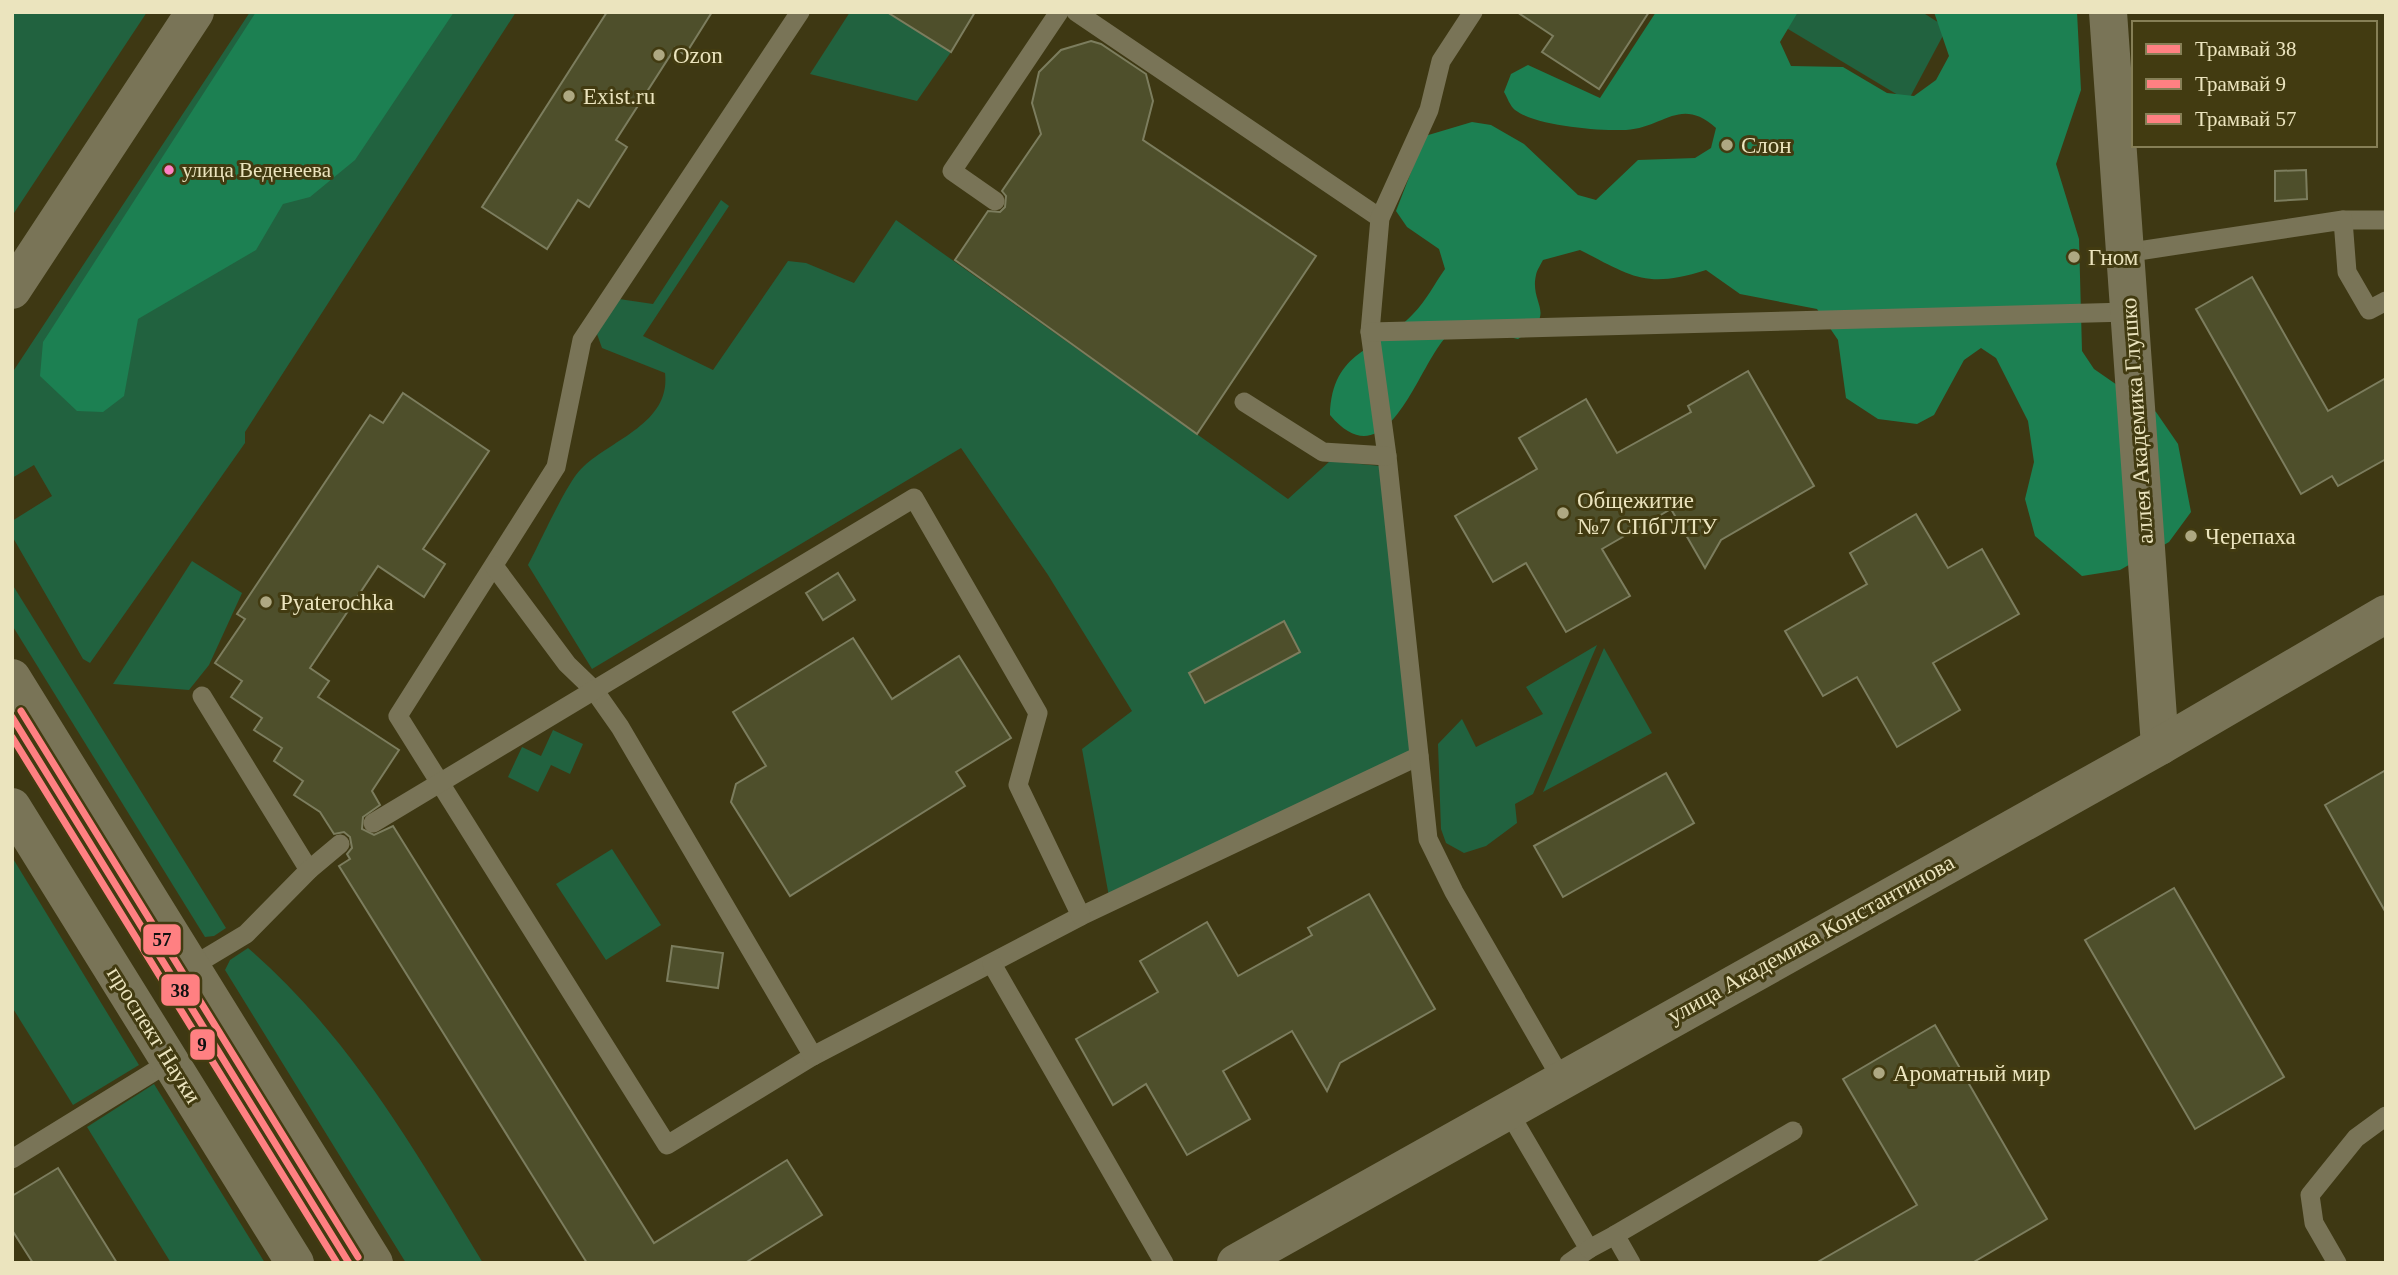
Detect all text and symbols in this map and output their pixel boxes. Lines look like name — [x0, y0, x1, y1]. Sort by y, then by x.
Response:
legend — [2132, 21, 2377, 147]
text: Трамвай 38 — [2195, 37, 2297, 61]
place label: Ozon — [673, 43, 723, 68]
marker: Ozon — [651, 47, 667, 63]
text: Трамвай 9 — [2195, 72, 2286, 96]
place label: Exist.ru — [583, 84, 656, 109]
marker: Exist.ru — [561, 88, 577, 104]
text: Трамвай 57 — [2195, 107, 2297, 131]
place label: Слон — [1741, 133, 1792, 158]
marker: Слон — [1719, 137, 1735, 153]
place label: улица Веденеева — [182, 158, 332, 182]
marker: улица Веденеева — [162, 163, 176, 177]
place label: Гном — [2088, 245, 2139, 270]
marker: Гном — [2066, 249, 2082, 265]
street label: аллея Академика Глушко — [2116, 297, 2158, 545]
place label: Общежитие №7 СПбГЛТУ — [1577, 488, 1718, 539]
marker: Общежитие №7 СПбГЛТУ — [1555, 505, 1571, 521]
place label: Черепаха — [2205, 524, 2296, 549]
marker: Черепаха — [2183, 528, 2199, 544]
place label: Pyaterochka — [280, 590, 394, 615]
marker: Pyaterochka — [258, 594, 274, 610]
street label: улица Академика Константинова — [1663, 850, 1959, 1028]
line badge: 57 — [142, 923, 182, 956]
text: 57 — [153, 929, 172, 950]
street label: проспект Науки — [102, 962, 206, 1108]
line badge: 38 — [160, 973, 201, 1007]
text: 38 — [171, 980, 190, 1001]
line badge: 9 — [189, 1028, 216, 1061]
text: 9 — [197, 1034, 207, 1055]
place label: Ароматный мир — [1893, 1061, 2050, 1086]
marker: Ароматный мир — [1871, 1065, 1887, 1081]

